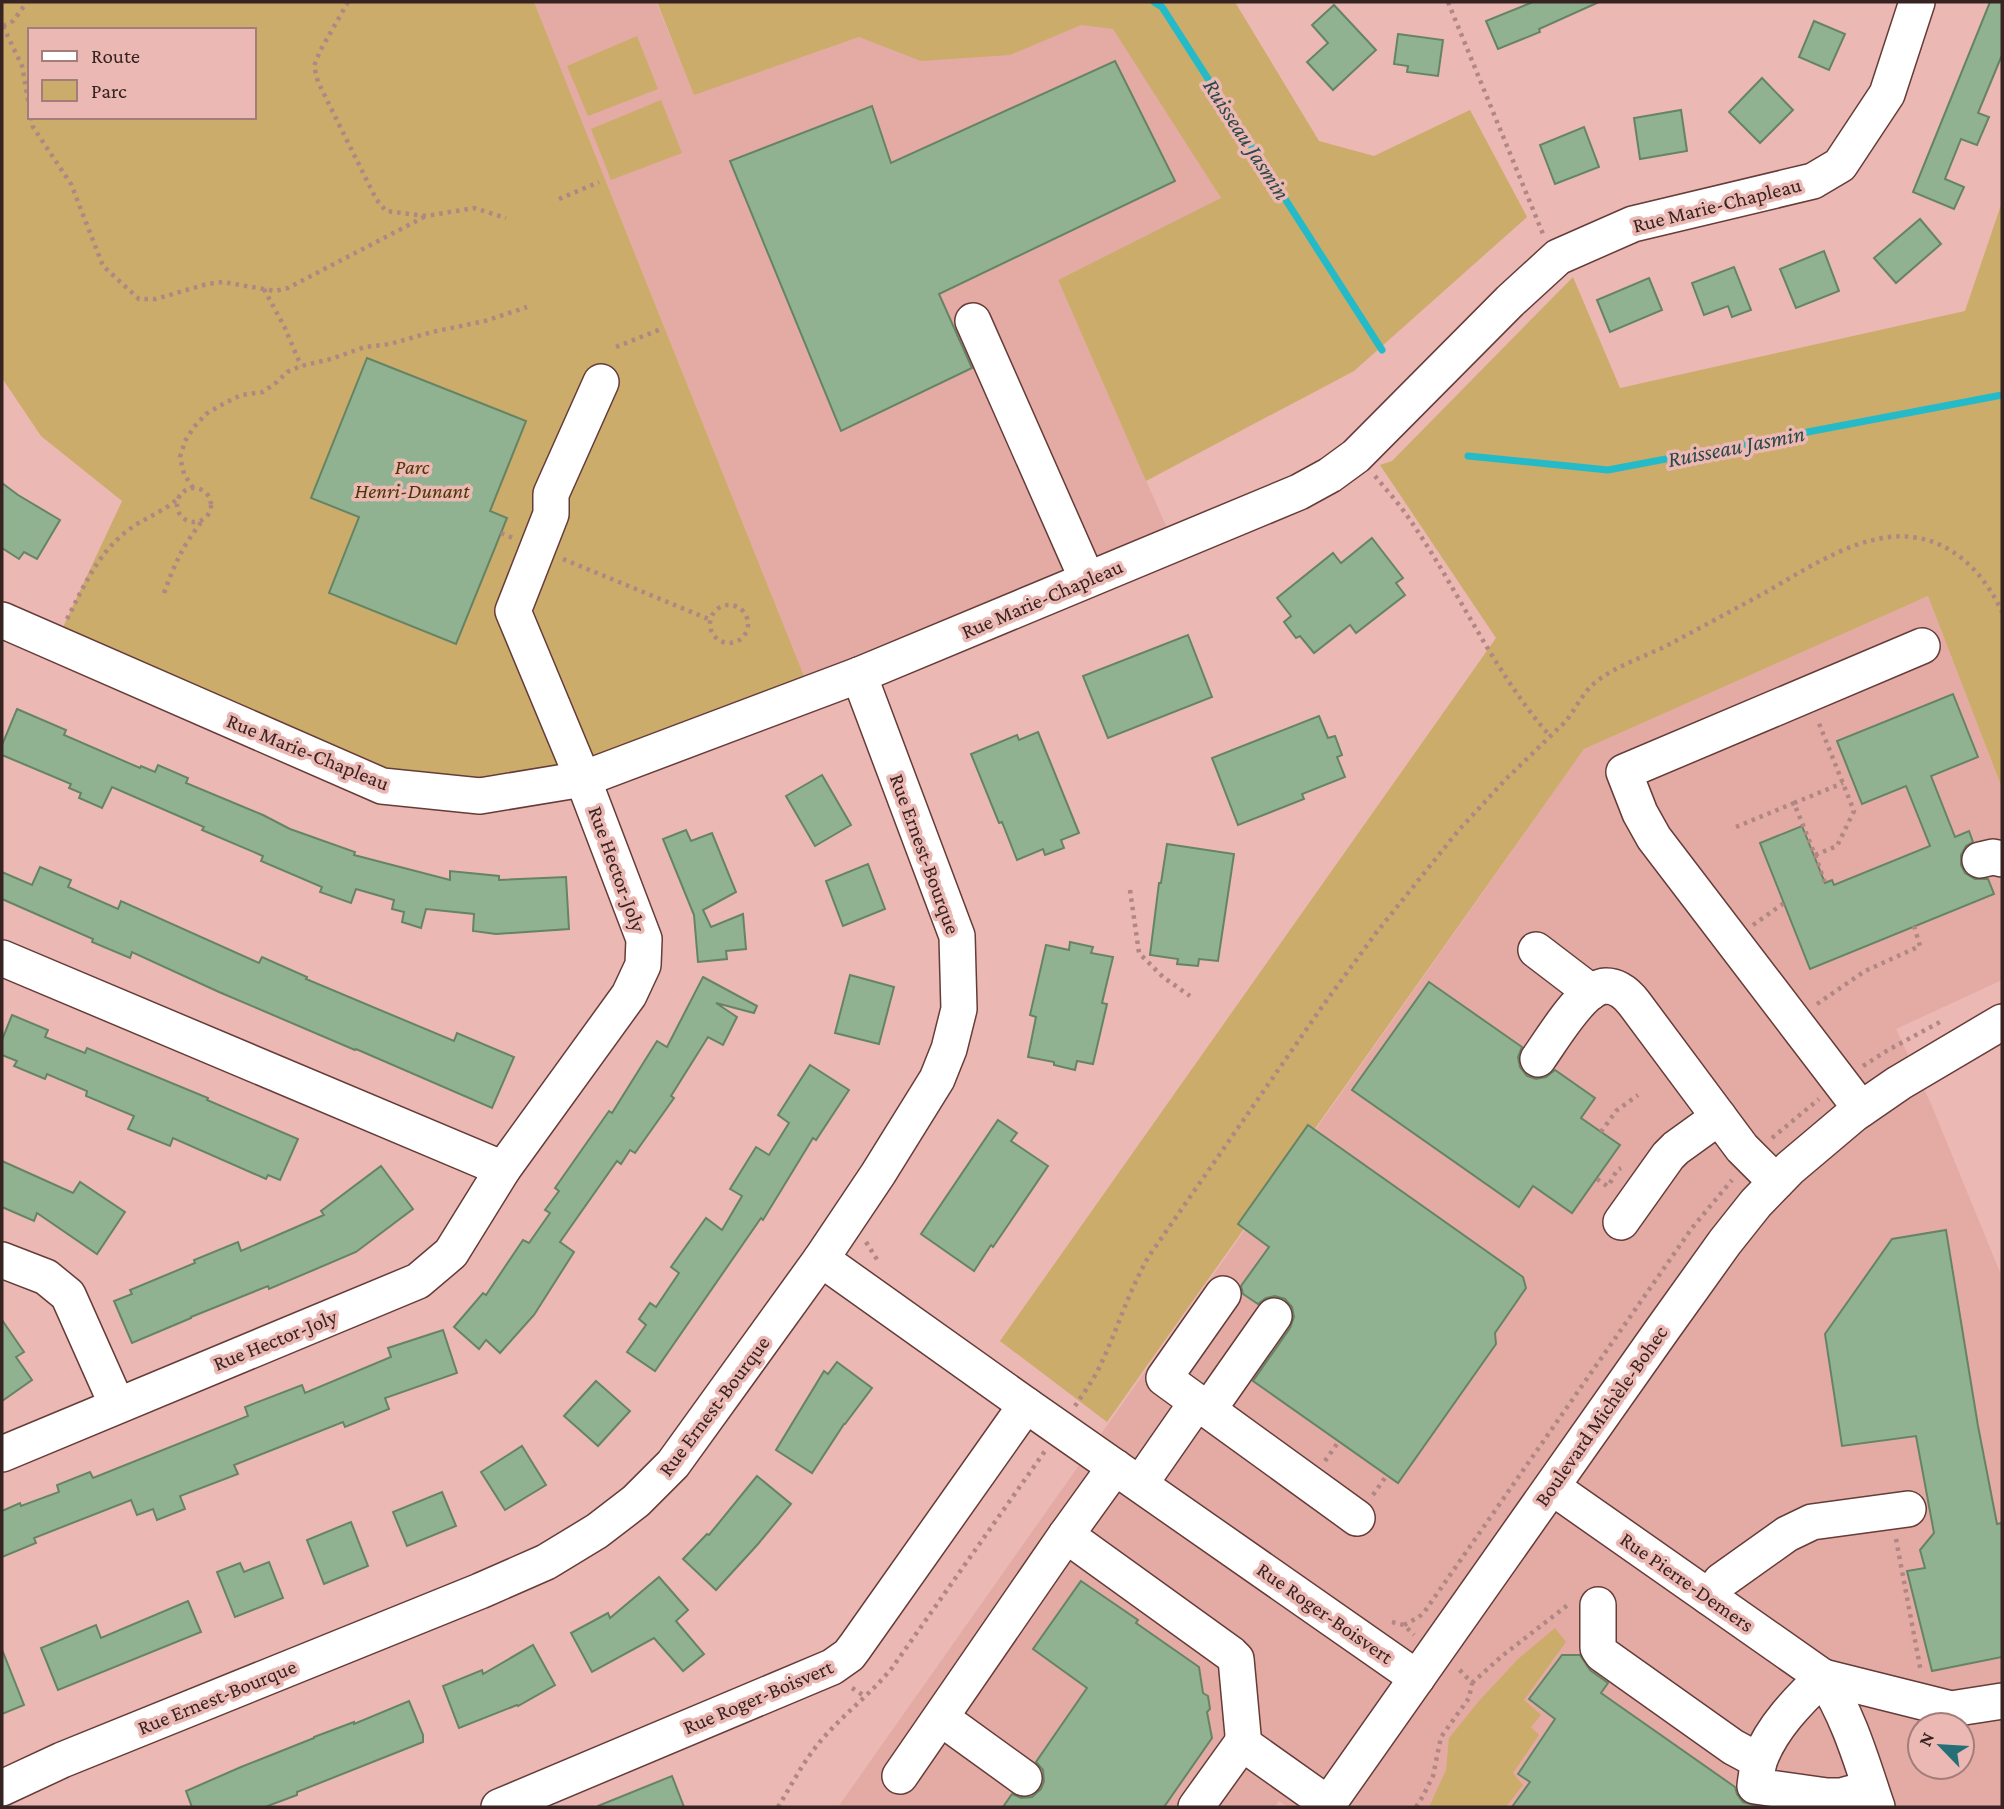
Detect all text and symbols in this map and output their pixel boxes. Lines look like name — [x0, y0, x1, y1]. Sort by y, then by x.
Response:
legend — [28, 28, 256, 119]
text: Route — [91, 44, 140, 68]
water label: Ruisseau Jasmin — [1198, 74, 1296, 204]
text: Parc — [91, 79, 127, 103]
street label: Rue Marie-Chapleau — [1630, 172, 1804, 238]
water label: Ruisseau Jasmin — [1665, 420, 1807, 472]
park label: Parc Henri-Dunant — [355, 455, 470, 503]
street label: Rue Marie-Chapleau — [958, 554, 1126, 644]
street label: Rue Marie-Chapleau — [223, 708, 393, 796]
street label: Rue Ernest-Bourque — [885, 771, 965, 937]
street label: Rue Hector-Joly — [583, 803, 651, 935]
street label: Rue Hector-Joly — [210, 1304, 341, 1376]
street label: Boulevard Michèle-Bohec — [1530, 1321, 1673, 1511]
street label: Rue Ernest-Bourque — [654, 1331, 774, 1481]
street label: Rue Pierre-Demers — [1616, 1527, 1758, 1637]
street label: Rue Roger-Boisvert — [1252, 1557, 1398, 1669]
street label: Rue Ernest-Bourque — [134, 1654, 300, 1740]
street label: Rue Roger-Boisvert — [679, 1654, 838, 1739]
north arrow — [1906, 1711, 1976, 1781]
text: N — [1914, 1729, 1938, 1749]

